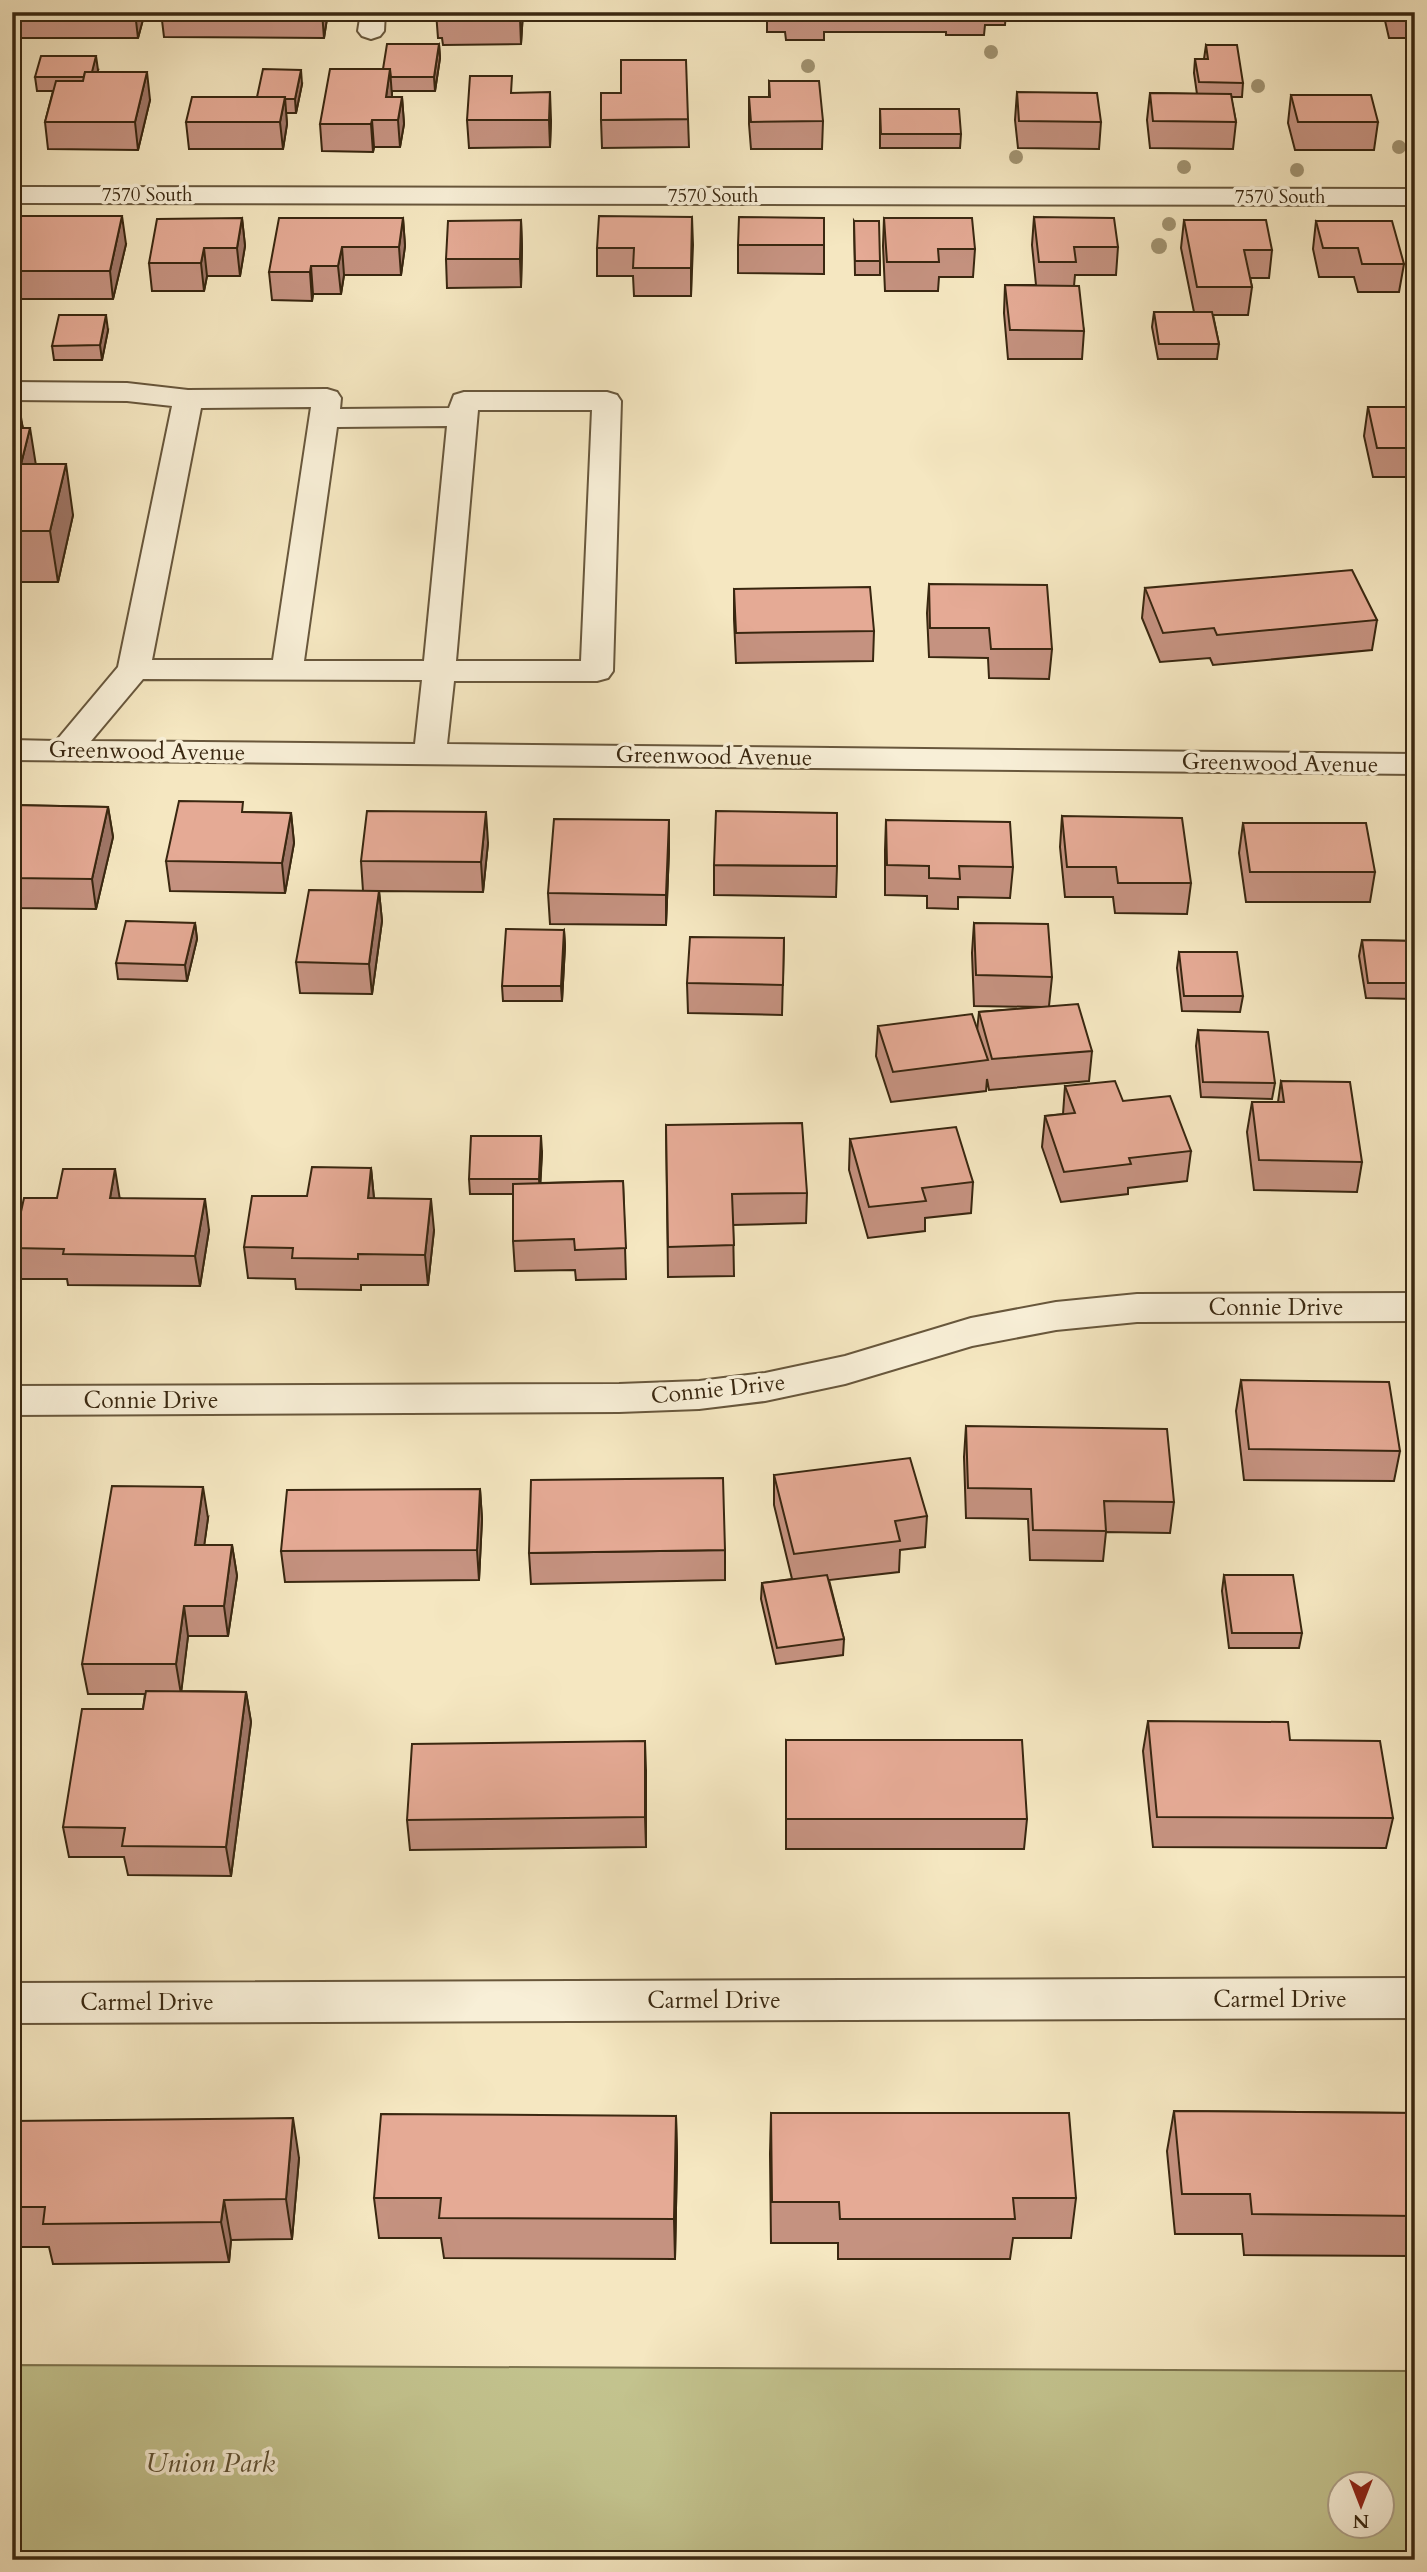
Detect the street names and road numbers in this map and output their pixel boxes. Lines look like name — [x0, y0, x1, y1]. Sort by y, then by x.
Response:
street label: 7570 South — [102, 182, 193, 208]
street label: 7570 South — [668, 183, 759, 209]
street label: 7570 South — [1235, 184, 1326, 210]
street label: Greenwood Avenue — [48, 734, 246, 768]
street label: Greenwood Avenue — [615, 739, 813, 773]
street label: Greenwood Avenue — [1181, 746, 1379, 780]
street label: Connie Drive — [1209, 1292, 1343, 1323]
street label: Connie Drive — [649, 1367, 787, 1411]
street label: Connie Drive — [84, 1385, 218, 1416]
street label: Carmel Drive — [1213, 1984, 1347, 2015]
street label: Carmel Drive — [647, 1985, 781, 2016]
street label: Carmel Drive — [80, 1987, 214, 2018]

